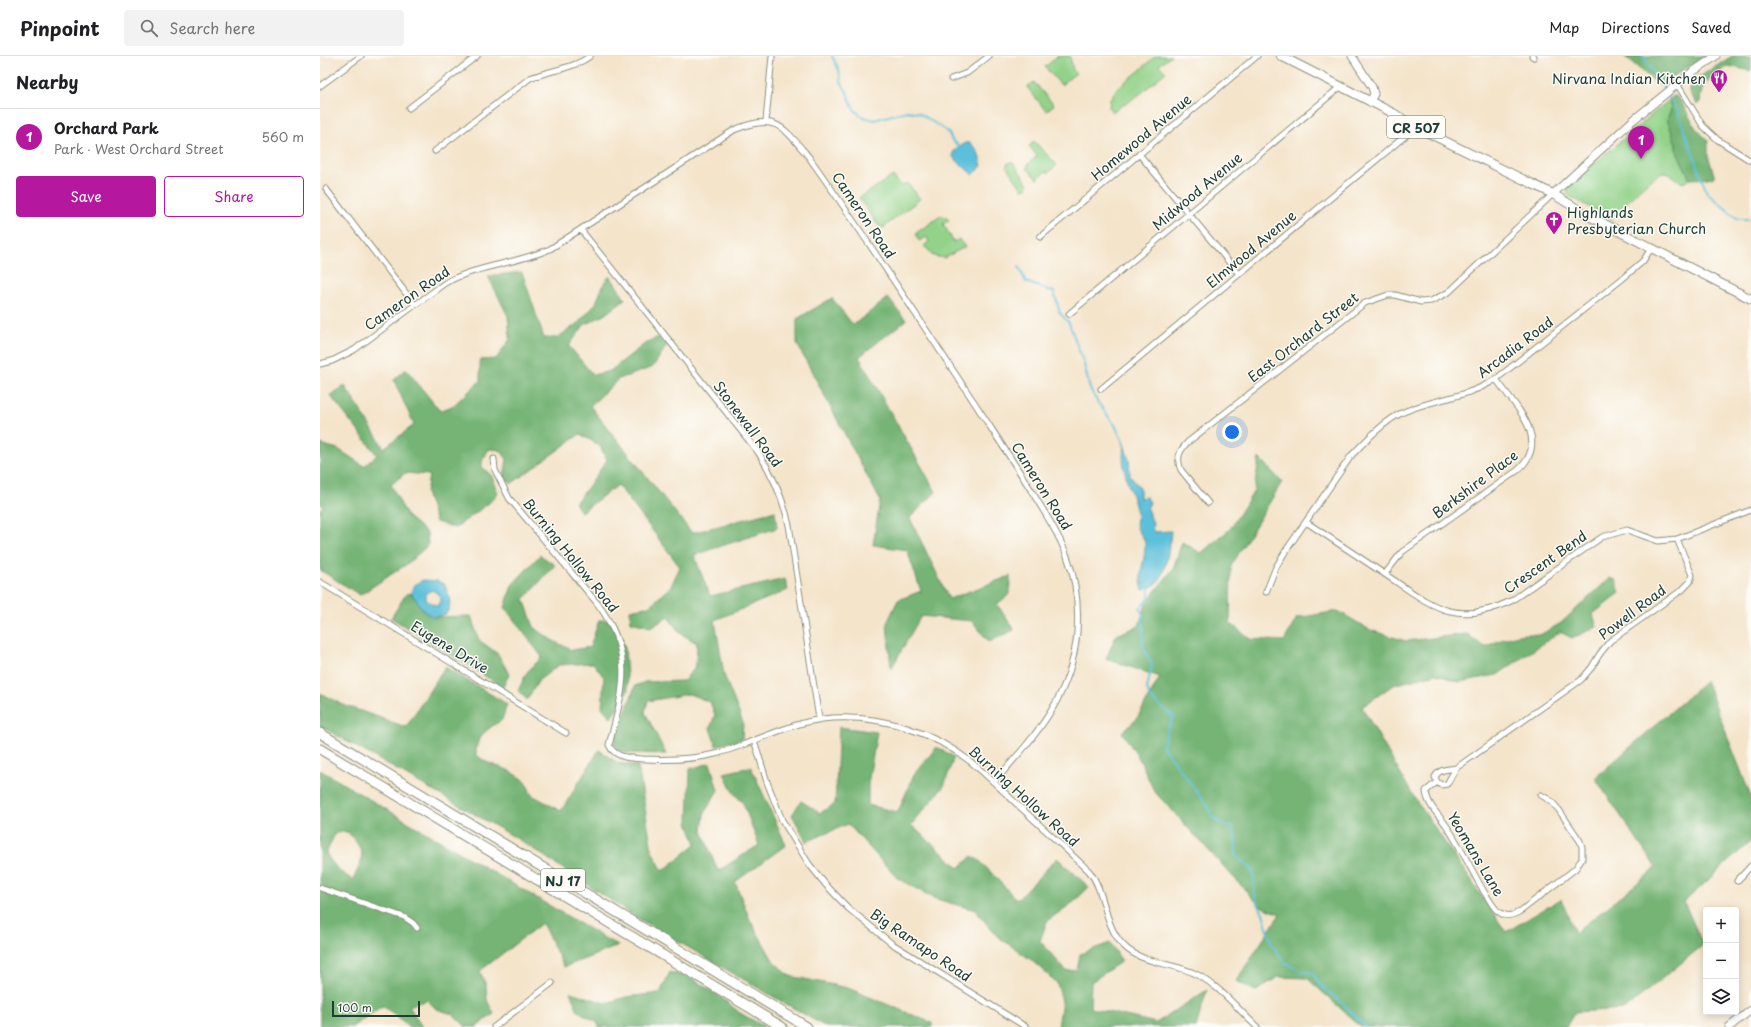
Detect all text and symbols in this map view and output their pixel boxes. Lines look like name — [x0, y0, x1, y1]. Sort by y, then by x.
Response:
search box — [124, 10, 404, 46]
text: Pinpoint — [20, 14, 100, 42]
text: Search here — [170, 16, 255, 39]
icon: search — [138, 17, 160, 39]
text: Map — [1549, 17, 1579, 38]
text: Directions — [1601, 17, 1669, 38]
text: Saved — [1691, 17, 1731, 38]
place label: Nirvana Indian Kitchen — [1552, 68, 1706, 89]
restaurant icon: Nirvana Indian Kitchen — [1709, 68, 1729, 93]
text: Nearby — [16, 69, 78, 95]
street label: Homewood Avenue — [1086, 88, 1196, 185]
text: Orchard Park — [54, 116, 159, 139]
road number: CR 507 — [1387, 116, 1445, 138]
pin: 1 — [1628, 126, 1654, 159]
text: 1 — [26, 127, 32, 146]
text: 560 m — [262, 127, 304, 146]
text: Park · West Orchard Street — [54, 139, 224, 158]
street label: Midwood Avenue — [1147, 147, 1247, 235]
street label: Cameron Road — [827, 168, 901, 262]
button: Save — [16, 176, 156, 217]
button: Share — [164, 176, 304, 217]
place label: Highlands Presbyterian Church — [1567, 202, 1706, 239]
street label: Elmwood Avenue — [1202, 205, 1301, 293]
church icon: Highlands Presbyterian Church — [1544, 210, 1564, 235]
street label: Cameron Road — [360, 261, 454, 335]
street label: East Orchard Street — [1243, 287, 1363, 387]
street label: Arcadia Road — [1473, 311, 1557, 383]
street label: Stonewall Road — [708, 376, 788, 472]
your location — [1222, 422, 1242, 442]
street label: Cameron Road — [1006, 438, 1078, 534]
street label: Berkshire Place — [1428, 445, 1522, 523]
street label: Burning Hollow Road — [518, 493, 624, 617]
street label: Crescent Bend — [1499, 525, 1591, 599]
street label: Powell Road — [1594, 580, 1670, 644]
street label: Eugene Drive — [407, 615, 493, 679]
street label: Burning Hollow Road — [964, 741, 1084, 851]
street label: Yeomans Lane — [1442, 808, 1510, 900]
road number: NJ 17 — [541, 869, 585, 891]
street label: Big Ramapo Road — [866, 903, 976, 987]
map controls — [1703, 907, 1739, 1015]
button: + — [1703, 907, 1739, 943]
button: − — [1703, 943, 1739, 979]
button: layers — [1703, 979, 1739, 1015]
scale bar — [332, 999, 420, 1018]
text: 100 m — [338, 999, 372, 1016]

